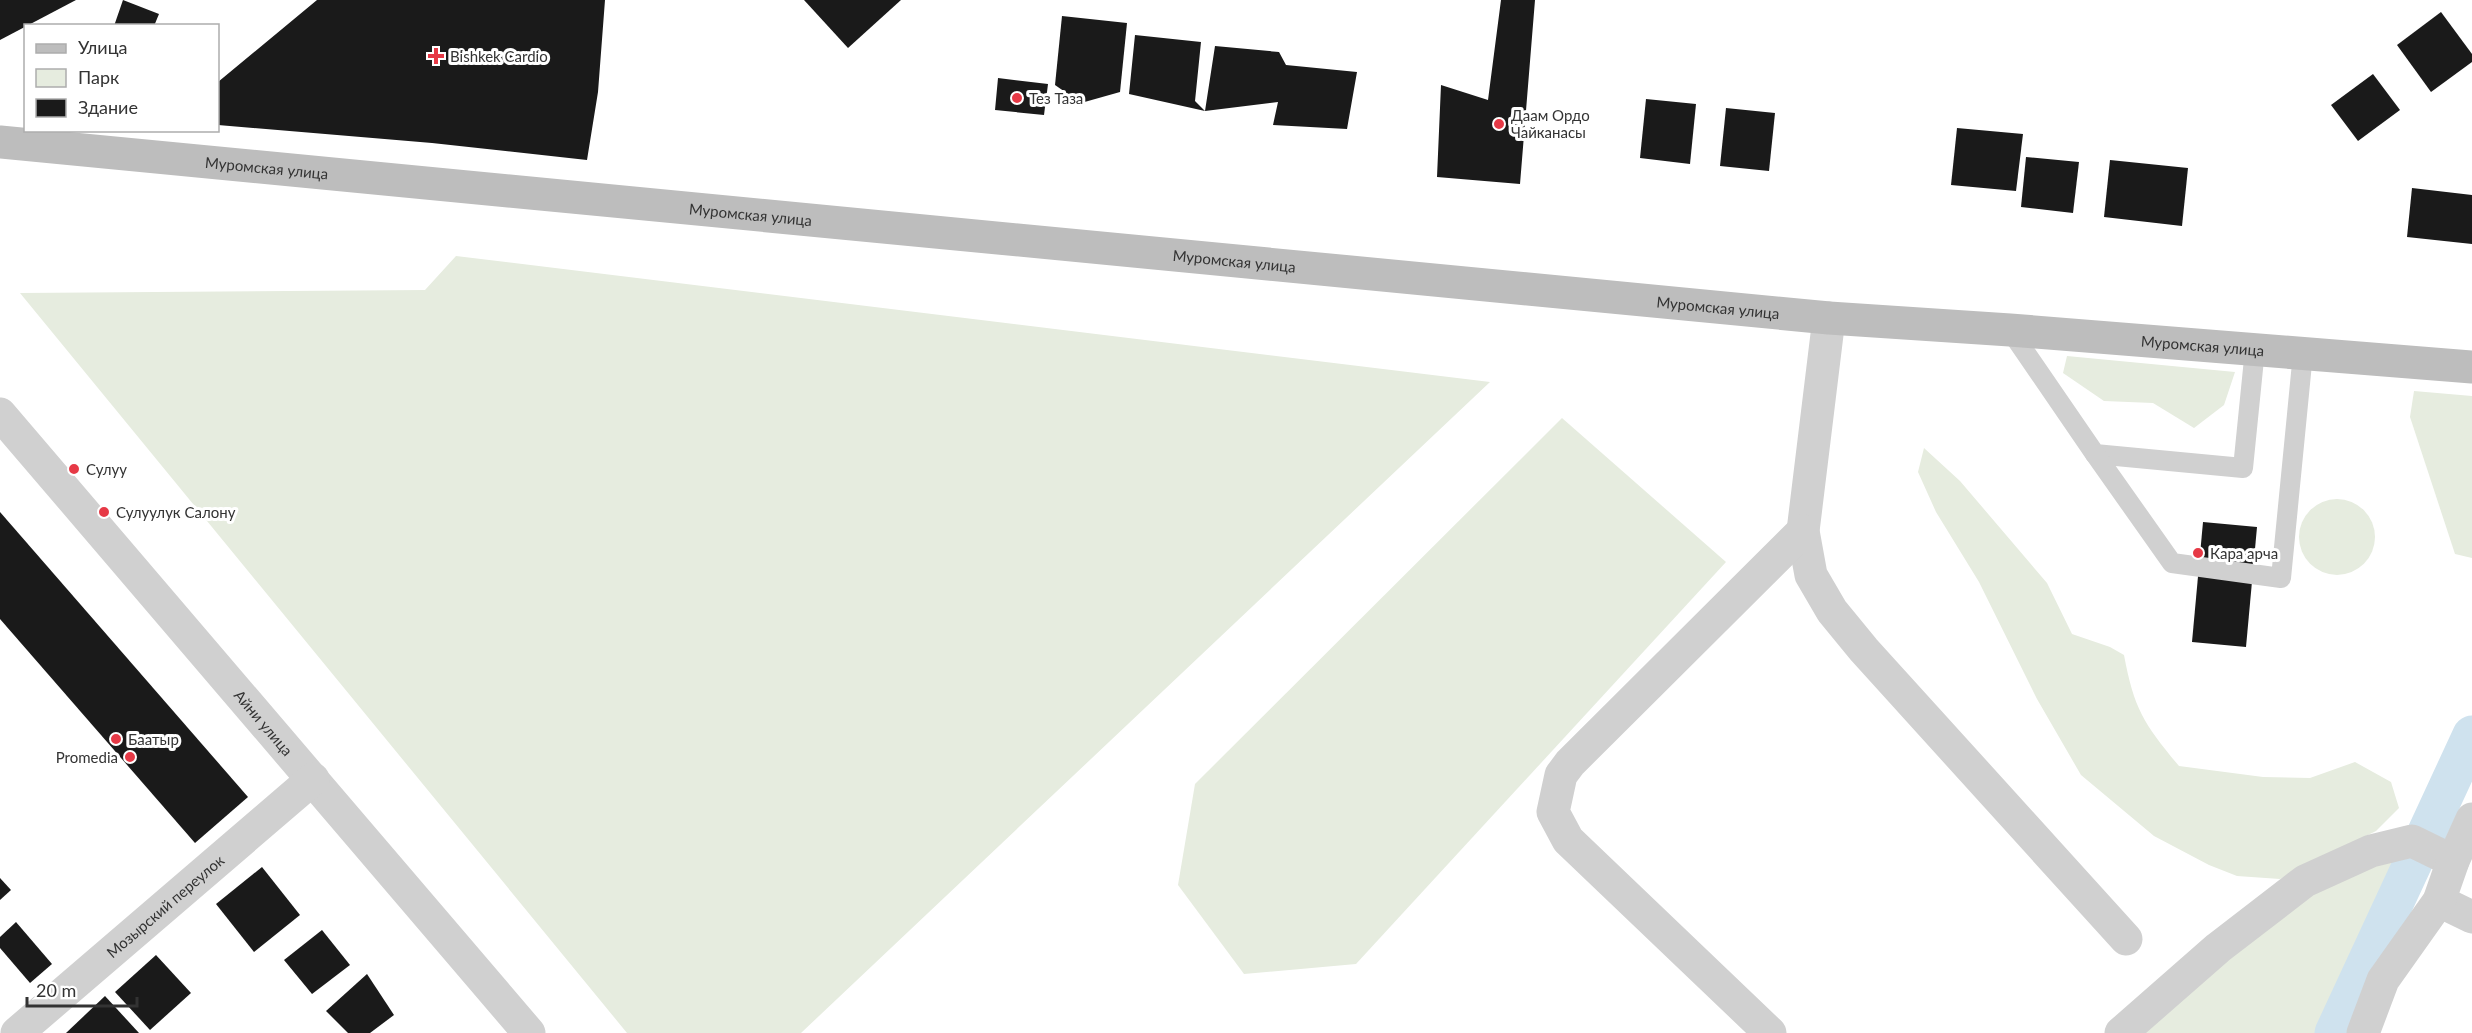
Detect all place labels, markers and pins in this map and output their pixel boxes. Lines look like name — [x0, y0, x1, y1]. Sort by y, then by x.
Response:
marker: Bishkek Cardio — [427, 47, 445, 65]
place label: Bishkek Cardio — [450, 47, 548, 65]
place label: Тез Таза — [1029, 89, 1083, 107]
marker: Тез Таза — [1010, 91, 1024, 105]
place label: Даам Ордо Чайканасы — [1511, 106, 1590, 141]
marker: Даам Ордо Чайканасы — [1492, 117, 1506, 131]
place label: Сулуу — [86, 460, 127, 478]
marker: Сулуу — [67, 462, 81, 476]
place label: Сулуулук Салону — [116, 503, 236, 521]
marker: Сулуулук Салону — [97, 505, 111, 519]
place label: Кара арча — [2210, 544, 2278, 562]
marker: Кара арча — [2191, 546, 2205, 560]
place label: Баатыр — [128, 730, 179, 748]
marker: Баатыр — [109, 732, 123, 746]
place label: Promedia — [56, 748, 118, 766]
marker: Promedia — [123, 750, 137, 764]

